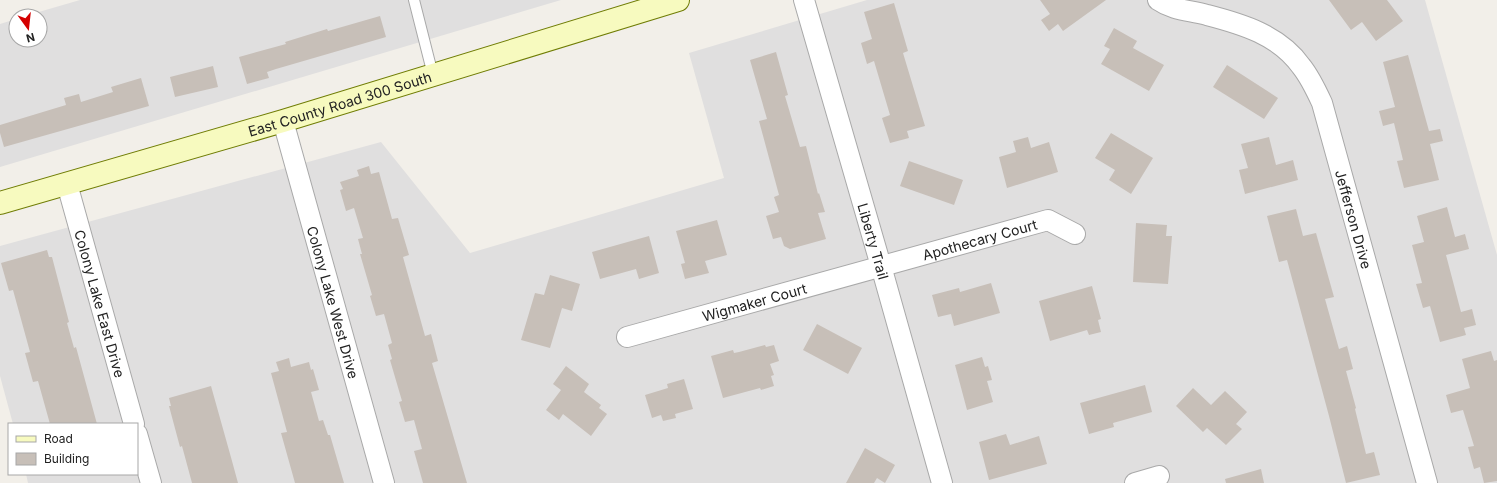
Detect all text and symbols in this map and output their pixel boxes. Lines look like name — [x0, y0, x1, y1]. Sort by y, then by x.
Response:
north arrow — [8, 8, 48, 48]
text: N — [25, 30, 36, 46]
street label: East County Road 300 South — [246, 68, 433, 139]
street label: Jefferson Drive — [1332, 168, 1376, 270]
street label: Liberty Trail — [855, 201, 893, 281]
street label: Apothecary Court — [920, 215, 1039, 263]
street label: Colony Lake West Drive — [304, 224, 363, 380]
street label: Colony Lake East Drive — [72, 228, 129, 379]
street label: Wigmaker Court — [700, 279, 809, 324]
legend — [8, 423, 138, 475]
text: Road — [44, 431, 73, 446]
text: Building — [44, 451, 89, 466]

